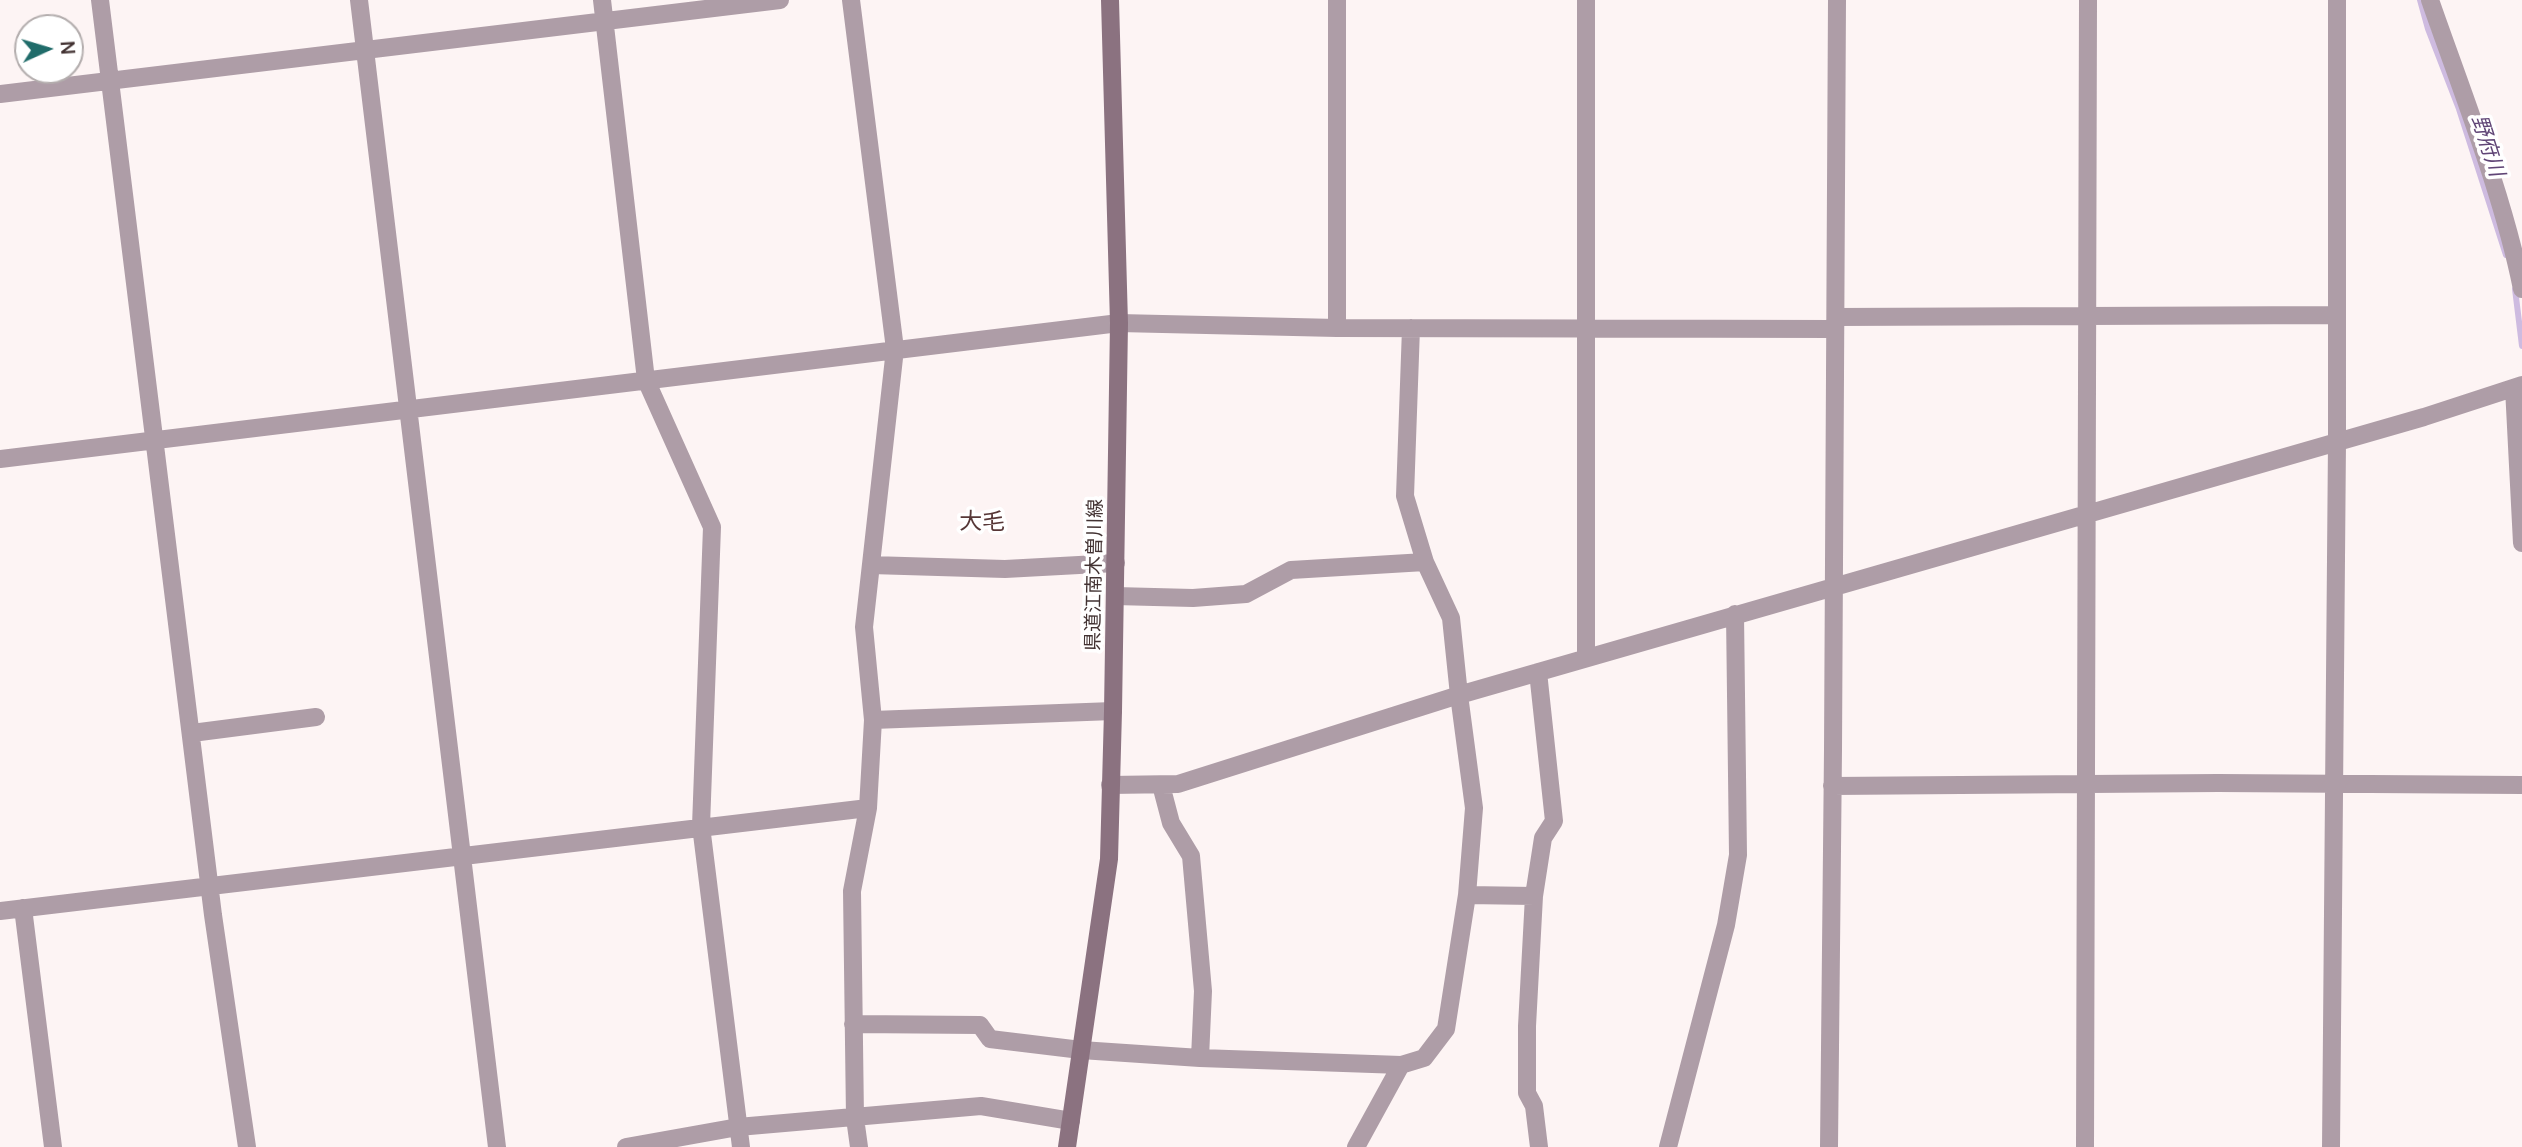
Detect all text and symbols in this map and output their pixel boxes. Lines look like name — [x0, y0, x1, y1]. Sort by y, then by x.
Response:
north arrow — [14, 14, 84, 84]
text: N — [55, 40, 81, 55]
water label: 野府川 — [2465, 112, 2509, 180]
street label: 県道江南木曽川線 — [1082, 499, 1108, 651]
district label: 大毛 — [959, 509, 1005, 537]

